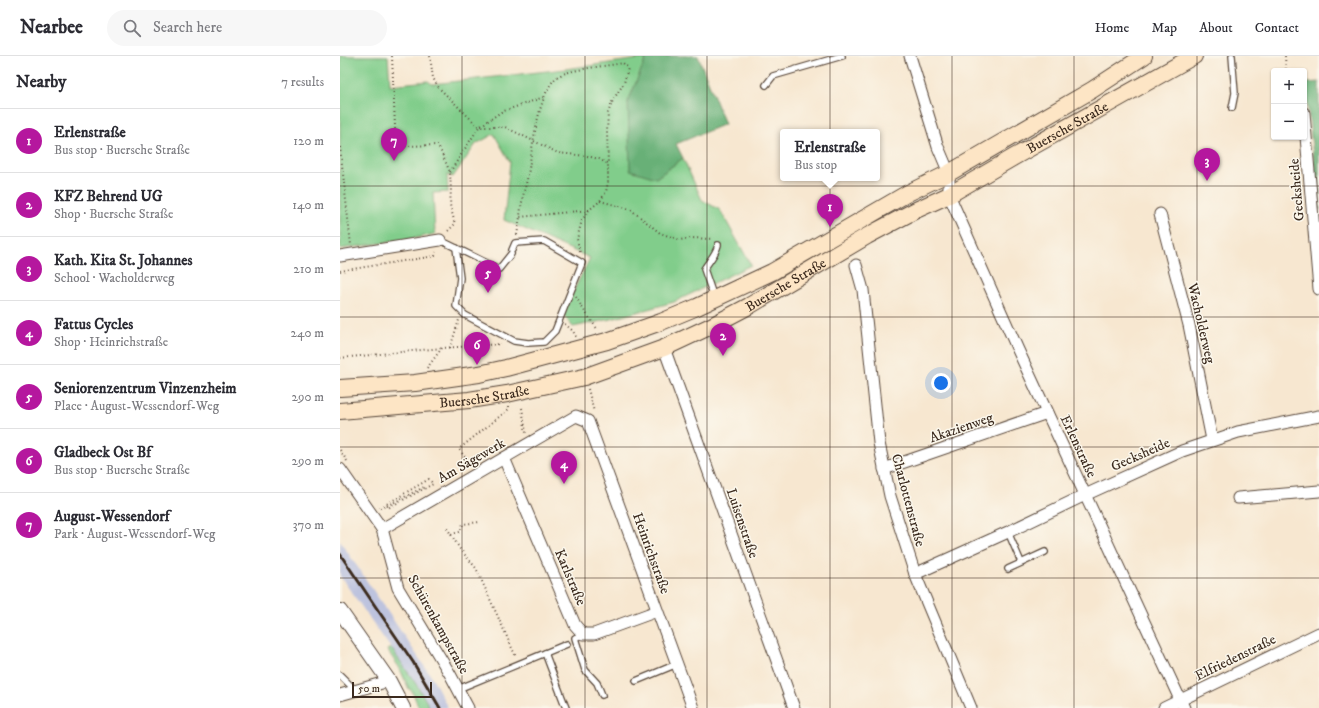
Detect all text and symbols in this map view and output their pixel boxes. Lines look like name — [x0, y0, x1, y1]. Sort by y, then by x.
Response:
search box — [107, 10, 387, 46]
text: Nearbee — [20, 16, 83, 39]
icon: search — [121, 17, 143, 39]
text: Search here — [153, 18, 222, 37]
text: Home — [1095, 19, 1129, 37]
text: Map — [1151, 19, 1177, 37]
text: About — [1199, 19, 1233, 37]
text: Contact — [1255, 19, 1299, 37]
map controls — [1271, 68, 1307, 140]
button: + — [1271, 68, 1307, 104]
text: Nearby — [16, 71, 66, 93]
text: 7 results — [281, 74, 324, 90]
street label: Buersche Straße — [1024, 98, 1112, 158]
button: − — [1271, 104, 1307, 140]
text: Erlenstraße — [54, 123, 126, 142]
pin: 7 — [381, 128, 407, 161]
popup — [780, 129, 880, 181]
text: 1 — [27, 133, 31, 149]
text: 120 m — [293, 133, 324, 149]
text: Erlenstraße — [794, 138, 866, 157]
text: Bus stop · Buersche Straße — [54, 142, 190, 158]
pin: 3 — [1194, 148, 1220, 181]
text: Bus stop — [794, 157, 837, 173]
street label: Gecksheide — [1285, 158, 1309, 222]
text: KFZ Behrend UG — [54, 187, 162, 206]
pin: 1 — [817, 194, 843, 227]
text: 2 — [26, 197, 32, 213]
text: 140 m — [292, 197, 324, 213]
text: Shop · Buersche Straße — [54, 206, 173, 222]
text: Kath. Kita St. Johannes — [54, 251, 193, 270]
street label: Buersche Straße — [742, 254, 830, 316]
pin: 5 — [475, 260, 501, 293]
text: 3 — [27, 261, 31, 277]
text: 210 m — [293, 261, 324, 277]
text: School · Wacholderweg — [54, 270, 174, 286]
street label: Wacholderweg — [1183, 280, 1219, 365]
text: Fattus Cycles — [54, 315, 133, 334]
pin: 2 — [710, 323, 736, 356]
text: 4 — [25, 325, 33, 341]
text: 240 m — [291, 325, 324, 341]
pin: 6 — [464, 332, 490, 365]
text: Shop · Heinrichstraße — [54, 334, 168, 350]
your location — [931, 373, 951, 393]
text: Seniorenzentrum Vinzenzheim — [54, 379, 237, 398]
street label: Buersche Straße — [439, 381, 531, 412]
text: 5 — [26, 389, 32, 405]
text: 290 m — [292, 389, 324, 405]
text: Place · August-Wessendorf-Weg — [54, 398, 219, 414]
street label: Akazienweg — [927, 409, 996, 447]
street label: Erlenstraße — [1056, 412, 1100, 481]
street label: Am Sägewerk — [434, 434, 509, 487]
street label: Gecksheide — [1108, 434, 1173, 476]
text: Gladbeck Ost Bf — [54, 443, 151, 462]
pin: 4 — [551, 451, 577, 484]
street label: Charlottenstraße — [887, 452, 929, 549]
text: 6 — [26, 453, 32, 469]
text: 290 m — [292, 453, 324, 469]
text: Bus stop · Buersche Straße — [54, 462, 190, 478]
street label: Luisenstraße — [722, 486, 762, 561]
text: August-Wessendorf — [54, 507, 170, 526]
street label: Heinrichstraße — [628, 510, 674, 597]
text: 7 — [26, 517, 32, 533]
text: 370 m — [293, 517, 324, 533]
text: Park · August-Wessendorf-Weg — [54, 526, 215, 542]
street label: Karlstraße — [550, 546, 590, 609]
street label: Schürenkampstraße — [403, 572, 473, 677]
street label: Elfriedenstraße — [1192, 630, 1279, 685]
scale bar — [352, 680, 432, 699]
text: 50 m — [358, 682, 380, 696]

